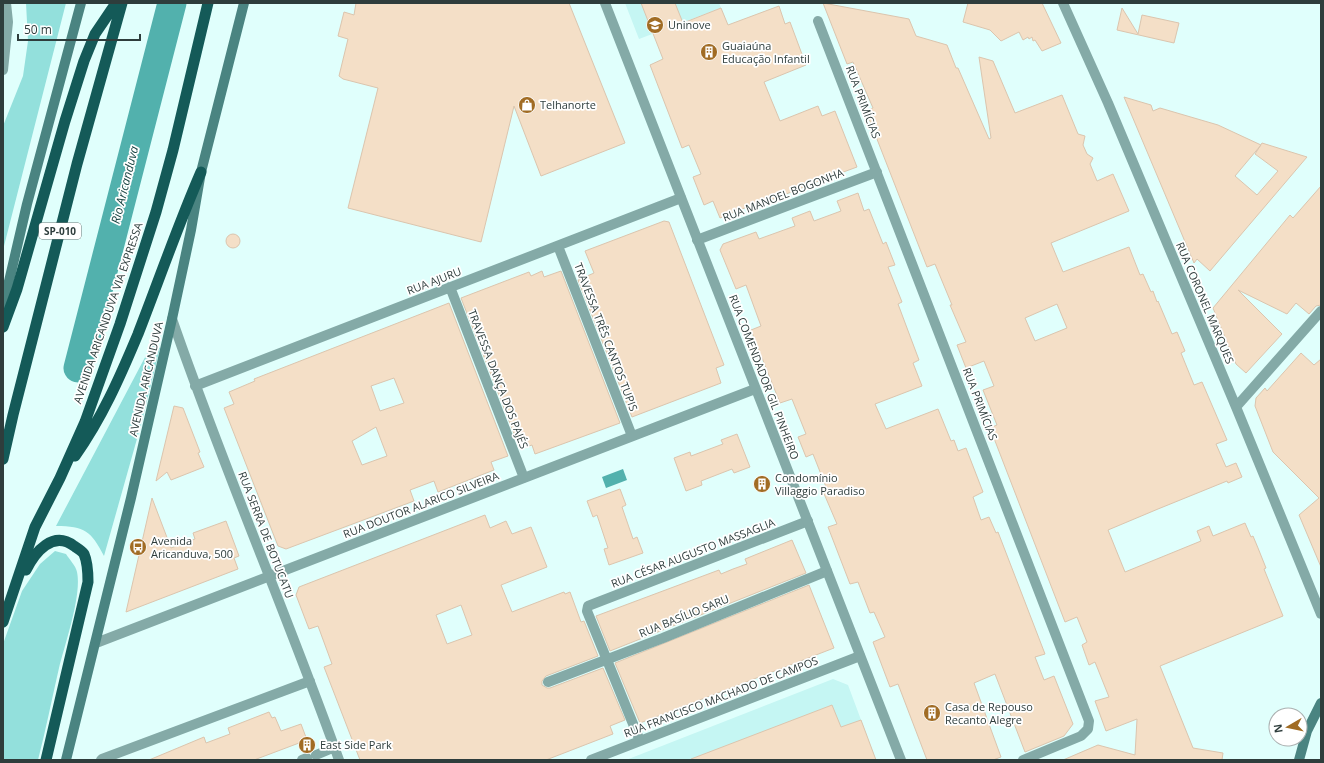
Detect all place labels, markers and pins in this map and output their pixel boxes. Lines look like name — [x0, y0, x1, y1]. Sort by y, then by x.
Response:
school or university icon: Uninove — [645, 15, 665, 35]
place label: Uninove — [668, 17, 711, 32]
place label: Guaiaúna Educação Infantil — [722, 38, 810, 66]
building icon: Guaiaúna Educação Infantil — [699, 42, 719, 62]
shop icon: Telhanorte — [517, 95, 537, 115]
place label: Telhanorte — [540, 97, 596, 112]
place label: Condomínio Villaggio Paradiso — [775, 470, 865, 498]
building icon: Condomínio Villaggio Paradiso — [752, 474, 772, 494]
place label: Avenida Aricanduva, 500 — [151, 533, 233, 561]
bus stop icon: Avenida Aricanduva, 500 — [128, 537, 148, 557]
place label: Casa de Repouso Recanto Alegre — [945, 699, 1033, 727]
building icon: Casa de Repouso Recanto Alegre — [922, 703, 942, 723]
building icon: East Side Park — [297, 735, 317, 755]
place label: East Side Park — [320, 737, 392, 752]

